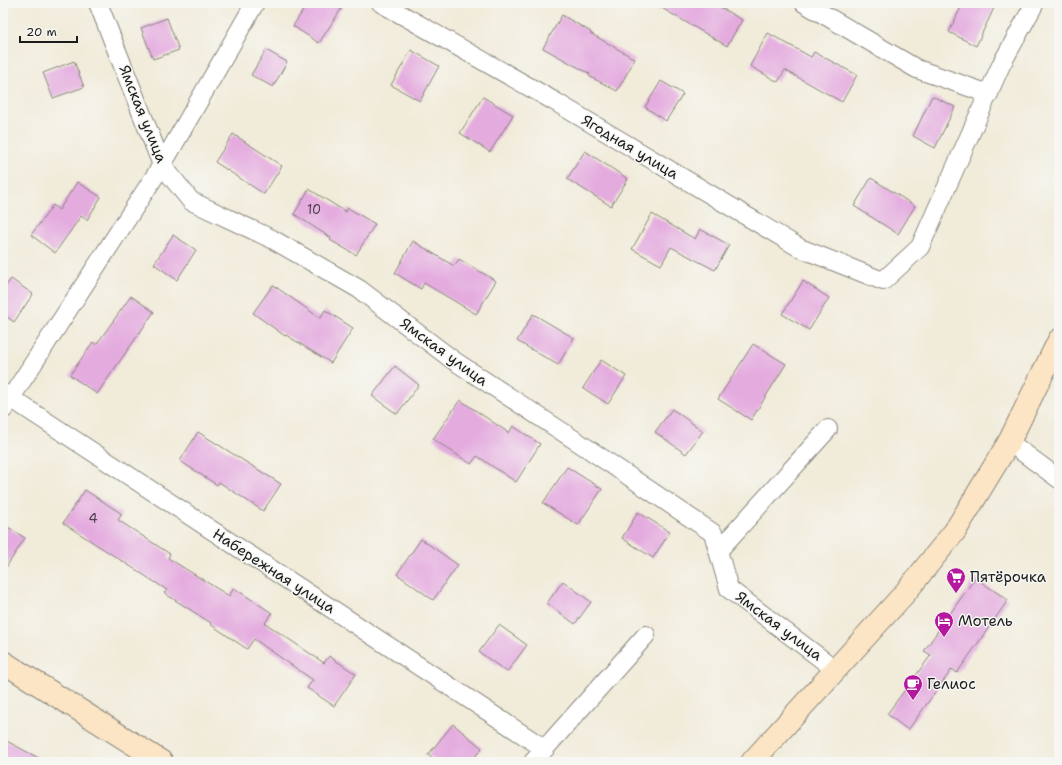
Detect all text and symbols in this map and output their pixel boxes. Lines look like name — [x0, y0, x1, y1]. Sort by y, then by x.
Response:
scale bar — [20, 18, 77, 44]
text: 20 m — [26, 24, 57, 40]
street label: Ямская улица — [114, 62, 172, 166]
street label: Ягодная улица — [578, 110, 683, 184]
house number: 10 — [307, 201, 321, 218]
street label: Ямская улица — [396, 313, 492, 391]
house number: 4 — [88, 510, 98, 527]
street label: Набережная улица — [209, 524, 340, 619]
supermarket icon: Пятёрочка — [945, 566, 967, 594]
place label: Пятёрочка — [970, 567, 1047, 587]
street label: Ямская улица — [732, 587, 827, 666]
hotel icon: Мотель — [933, 610, 955, 638]
place label: Мотель — [958, 611, 1013, 631]
cafe icon: Гелиос — [902, 673, 924, 701]
place label: Гелиос — [927, 674, 976, 694]

